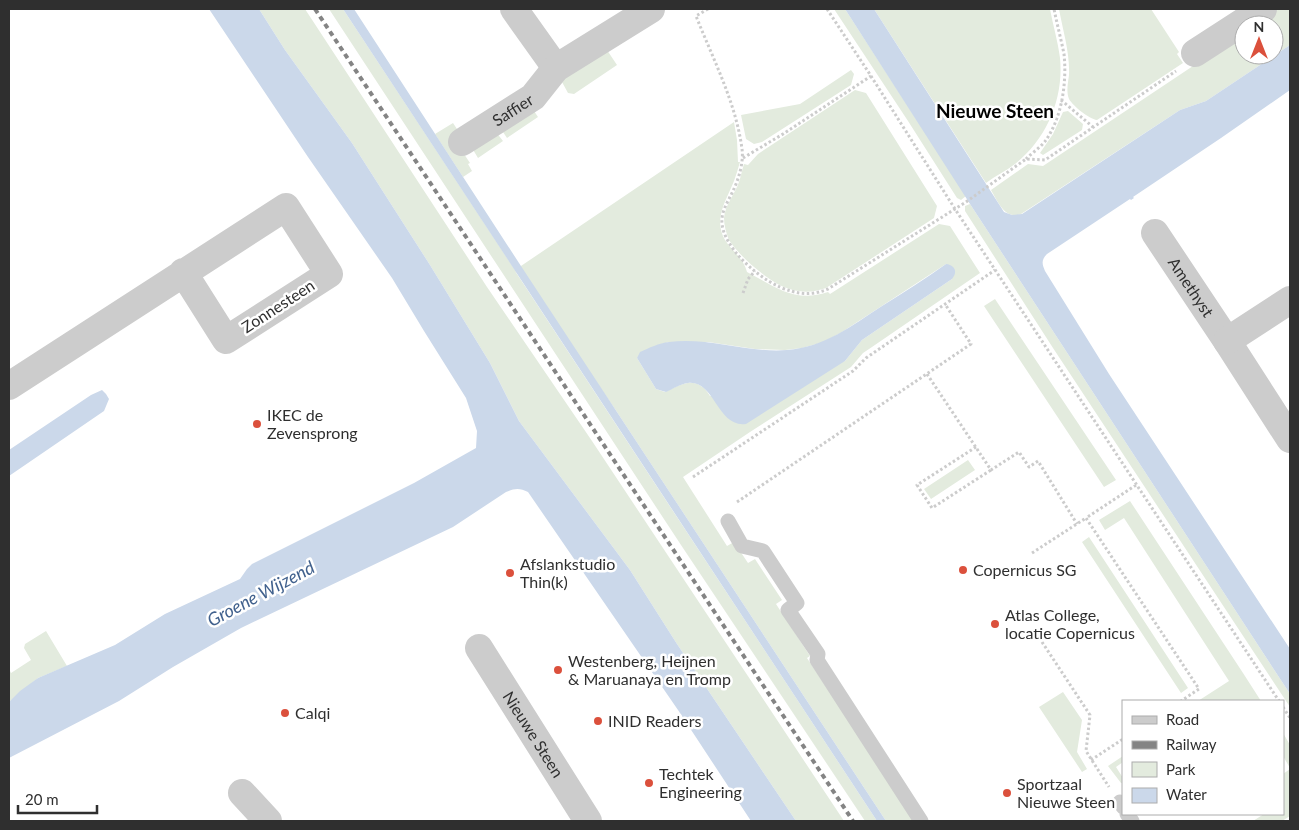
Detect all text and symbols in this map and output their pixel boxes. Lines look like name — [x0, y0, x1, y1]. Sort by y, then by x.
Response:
north arrow — [1234, 15, 1284, 65]
text: N — [1254, 18, 1264, 35]
street label: Saffier — [488, 89, 537, 130]
district label: Nieuwe Steen — [936, 99, 1054, 122]
street label: Amethyst — [1165, 253, 1218, 320]
street label: Zonnesteen — [238, 275, 318, 336]
place label: IKEC de Zevensprong — [267, 405, 358, 442]
marker: IKEC de Zevensprong — [251, 418, 263, 430]
place label: Afslankstudio Thin(k) — [520, 554, 615, 591]
water label: Groene Wijzend — [203, 555, 318, 631]
place label: Copernicus SG — [973, 560, 1077, 579]
marker: Copernicus SG — [957, 564, 969, 576]
marker: Afslankstudio Thin(k) — [504, 567, 516, 579]
place label: Atlas College, locatie Copernicus — [1005, 605, 1135, 642]
marker: Atlas College, locatie Copernicus — [989, 618, 1001, 630]
place label: Westenberg, Heijnen & Maruanaya en Tromp — [568, 651, 731, 688]
marker: Westenberg, Heijnen & Maruanaya en Tromp — [552, 664, 564, 676]
street label: Nieuwe Steen — [500, 687, 568, 781]
legend — [1122, 700, 1284, 815]
place label: Calqi — [295, 703, 330, 722]
marker: Calqi — [279, 707, 291, 719]
text: Road — [1166, 710, 1199, 728]
place label: INID Readers — [608, 711, 702, 730]
marker: INID Readers — [592, 715, 604, 727]
text: Railway — [1166, 735, 1217, 753]
text: Park — [1166, 760, 1196, 778]
place label: Techtek Engineering — [659, 764, 742, 801]
place label: Sportzaal Nieuwe Steen — [1017, 774, 1115, 811]
marker: Techtek Engineering — [643, 777, 655, 789]
scale bar — [18, 782, 96, 814]
text: Water — [1166, 785, 1207, 803]
marker: Sportzaal Nieuwe Steen — [1001, 787, 1013, 799]
text: 20 m — [25, 790, 59, 808]

